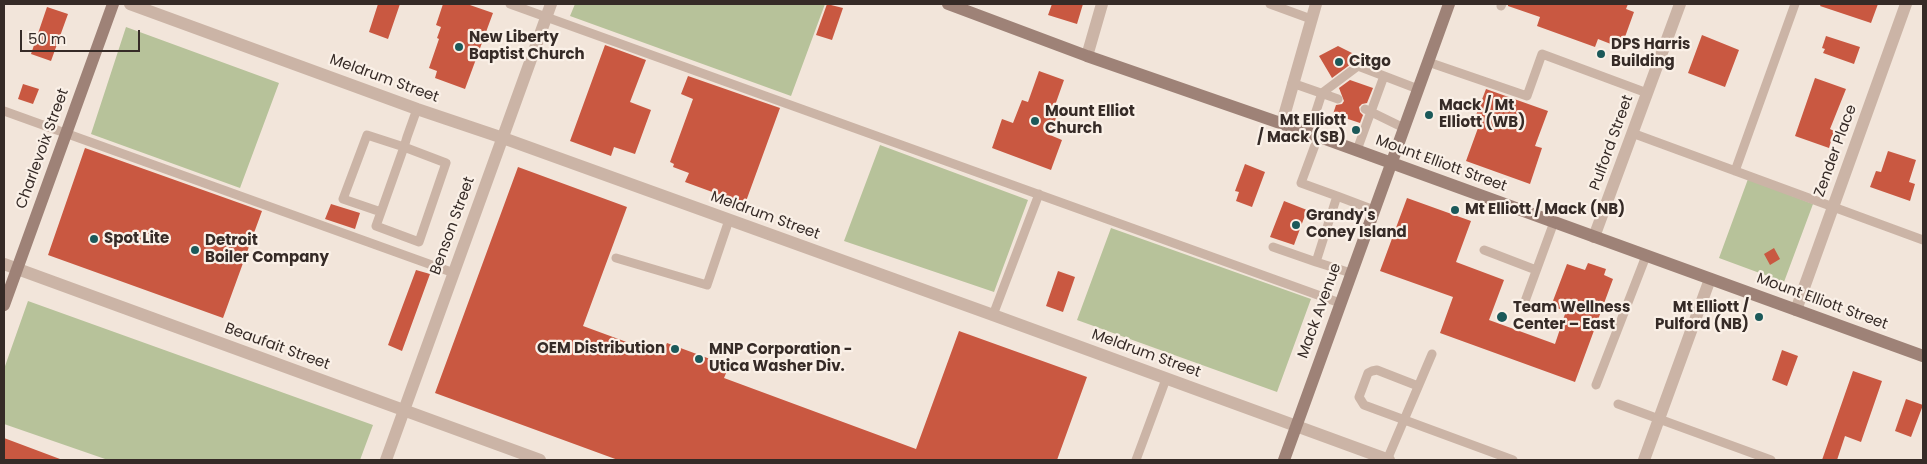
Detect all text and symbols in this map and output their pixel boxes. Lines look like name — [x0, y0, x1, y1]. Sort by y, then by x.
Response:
scale bar — [22, 20, 142, 52]
text: 50 m — [28, 28, 66, 49]
place label: New Liberty Baptist Church — [469, 29, 585, 64]
place label: DPS Harris Building — [1611, 36, 1690, 71]
marker: New Liberty Baptist Church — [453, 41, 465, 53]
marker: DPS Harris Building — [1595, 48, 1607, 60]
street label: Meldrum Street — [327, 51, 441, 107]
place label: Citgo — [1349, 53, 1391, 71]
marker: Citgo — [1333, 56, 1345, 68]
street label: Charlevoix Street — [13, 86, 73, 212]
street label: Pulford Street — [1586, 93, 1638, 193]
place label: Mack / Mt Elliott (WB) — [1439, 97, 1525, 132]
street label: Zender Place — [1811, 102, 1861, 200]
place label: Mount Elliot Church — [1045, 103, 1135, 138]
marker: Mack / Mt Elliott (WB) — [1423, 109, 1435, 121]
place label: Mt Elliott / Mack (SB) — [1257, 112, 1346, 147]
marker: Mount Elliot Church — [1029, 115, 1041, 127]
marker: Mt Elliott / Mack (SB) — [1350, 124, 1362, 136]
street label: Mount Elliott Street — [1373, 132, 1509, 196]
street label: Benson Street — [427, 175, 479, 277]
street label: Meldrum Street — [708, 188, 822, 244]
place label: Mt Elliott / Mack (NB) — [1465, 201, 1625, 219]
marker: Mt Elliott / Mack (NB) — [1449, 204, 1461, 216]
place label: Grandy's Coney Island — [1306, 207, 1407, 242]
marker: Grandy's Coney Island — [1290, 219, 1302, 231]
place label: Spot Lite — [104, 230, 169, 248]
place label: Detroit Boiler Company — [205, 232, 329, 267]
marker: Spot Lite — [88, 233, 100, 245]
marker: Detroit Boiler Company — [189, 244, 201, 256]
street label: Mack Avenue — [1294, 261, 1346, 361]
street label: Mount Elliott Street — [1754, 270, 1890, 334]
place label: Team Wellness Center – East — [1513, 299, 1630, 334]
place label: Mt Elliott / Pulford (NB) — [1655, 299, 1749, 334]
marker: Team Wellness Center – East — [1495, 310, 1509, 324]
marker: Mt Elliott / Pulford (NB) — [1753, 311, 1765, 323]
street label: Beaufait Street — [222, 320, 332, 374]
street label: Meldrum Street — [1089, 326, 1203, 382]
place label: OEM Distribution — [537, 340, 665, 358]
place label: MNP Corporation - Utica Washer Div. — [709, 341, 852, 376]
marker: OEM Distribution — [669, 343, 681, 355]
marker: MNP Corporation - Utica Washer Div. — [693, 353, 705, 365]

